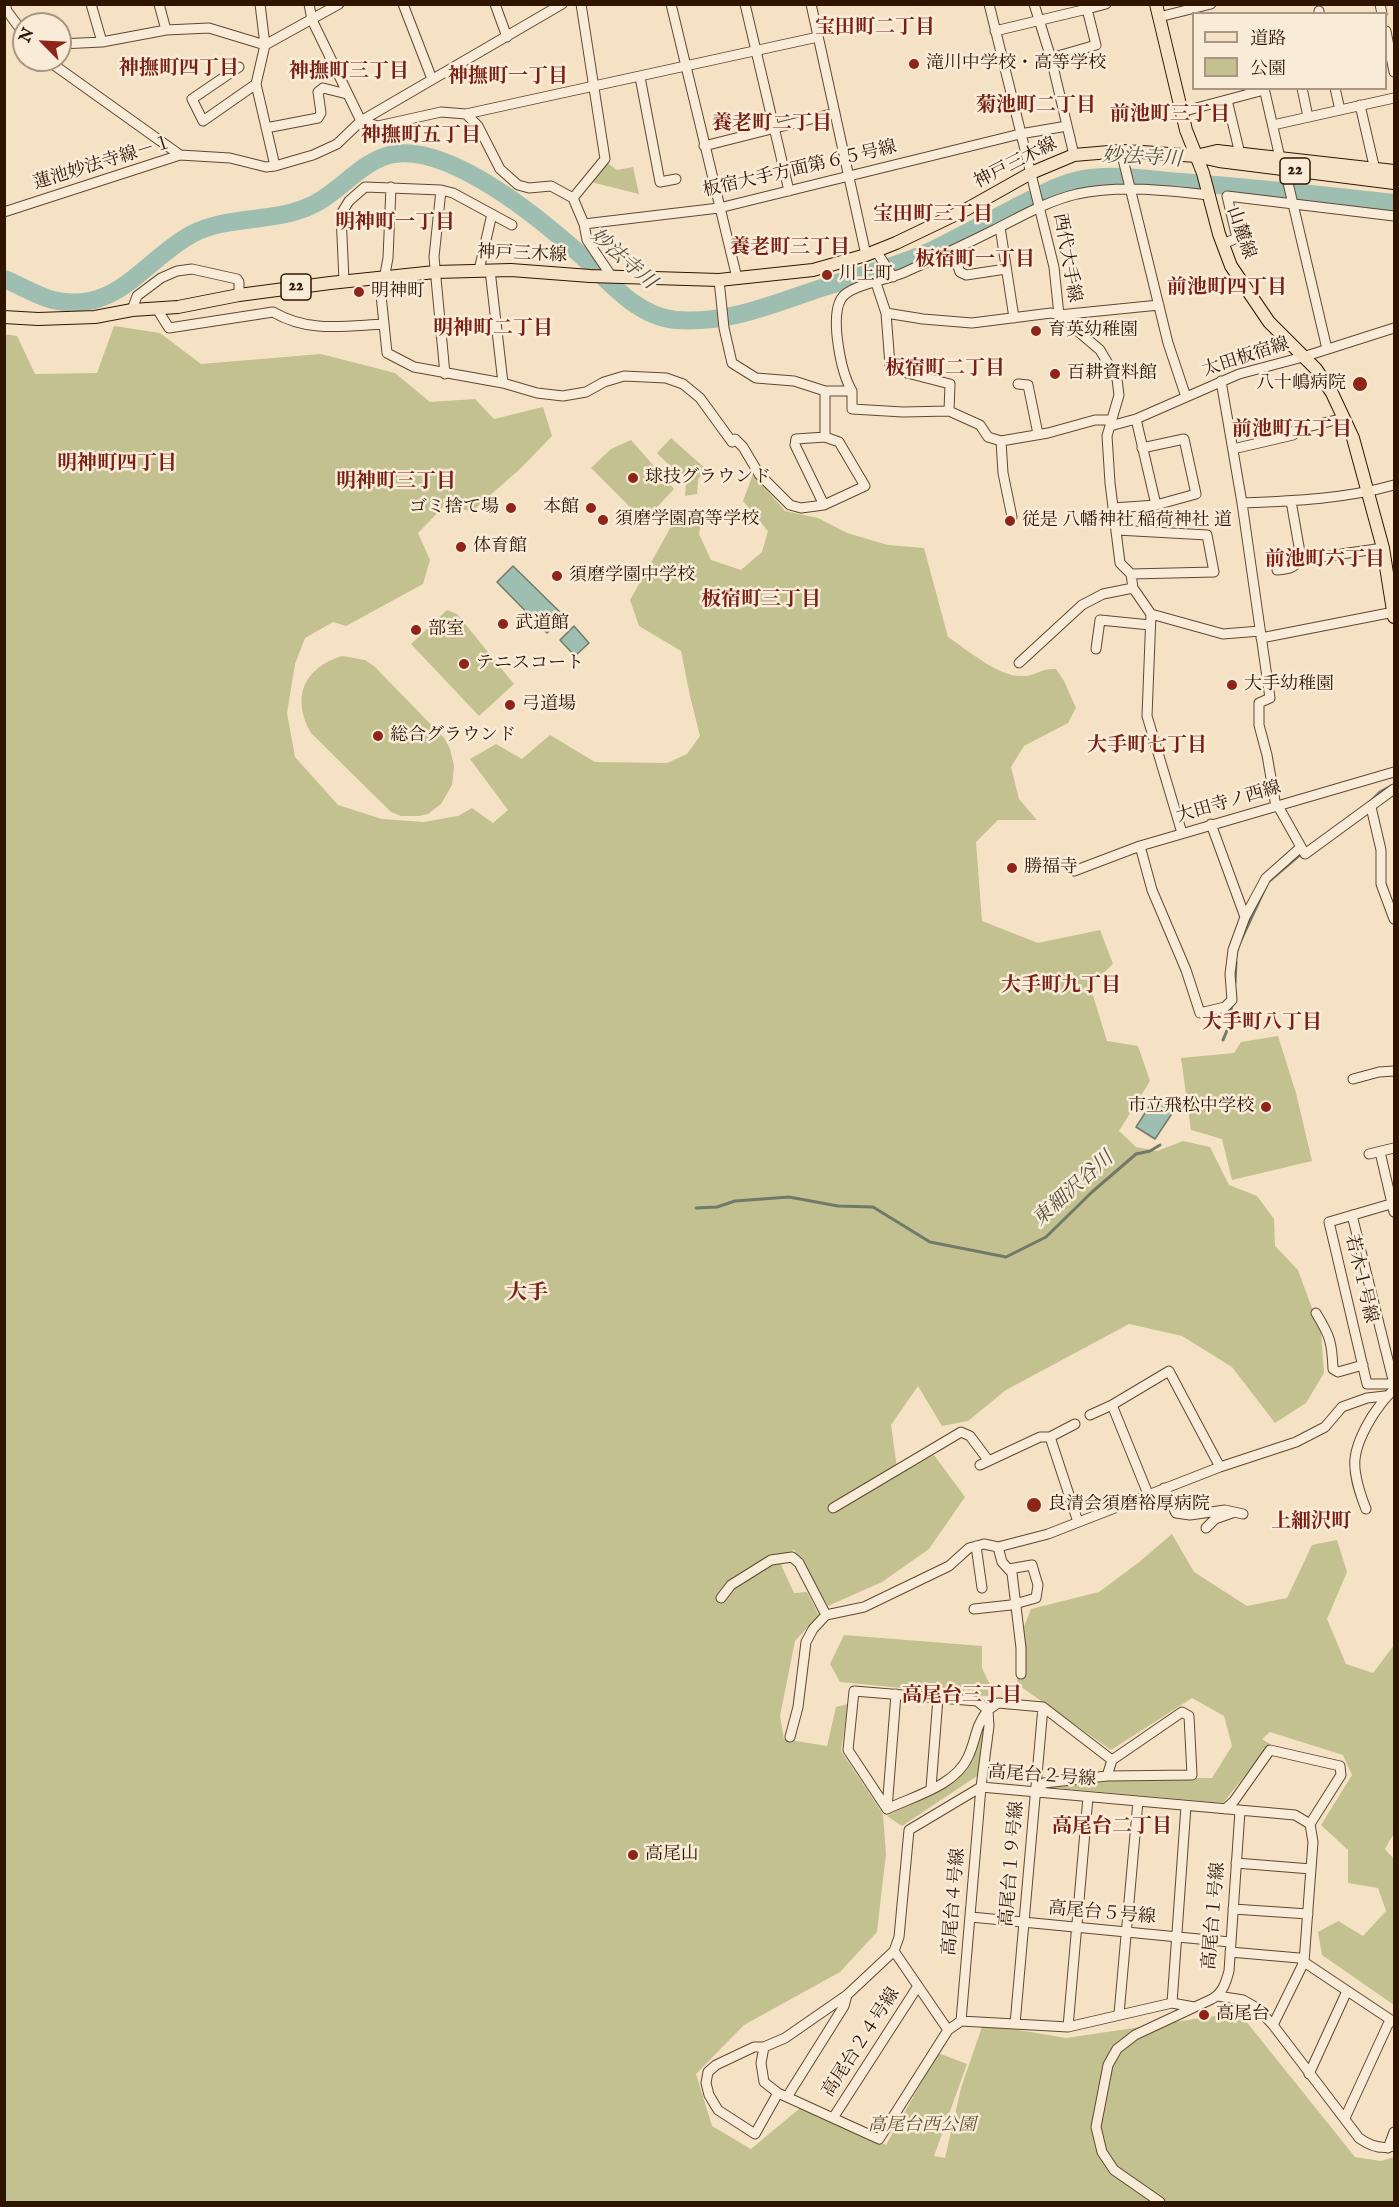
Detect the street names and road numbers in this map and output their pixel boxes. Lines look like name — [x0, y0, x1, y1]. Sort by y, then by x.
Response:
street label: 蓮池妙法寺線－１ — [31, 133, 175, 195]
street label: 神戸三木線 — [971, 134, 1061, 194]
street label: 板宿大手方面第６５号線 — [701, 137, 899, 203]
road number: 22 — [1280, 158, 1310, 184]
street label: 山麓線 — [1221, 204, 1259, 262]
street label: 西代大手線 — [1048, 212, 1084, 304]
street label: 神戸三木線 — [477, 243, 567, 267]
road number: 22 — [281, 274, 311, 300]
street label: 太田板宿線 — [1200, 334, 1292, 382]
street label: 大田寺ノ西線 — [1174, 778, 1284, 828]
street label: 若木１号線 — [1339, 1233, 1381, 1325]
street label: 高尾台２号線 — [987, 1762, 1097, 1792]
street label: 高尾台１９号線 — [997, 1800, 1029, 1928]
street label: 高尾台４号線 — [940, 1847, 970, 1957]
street label: 高尾台１号線 — [1200, 1861, 1230, 1971]
street label: 高尾台５号線 — [1047, 1899, 1157, 1929]
street label: 高尾台２４号線 — [819, 1984, 905, 2102]

